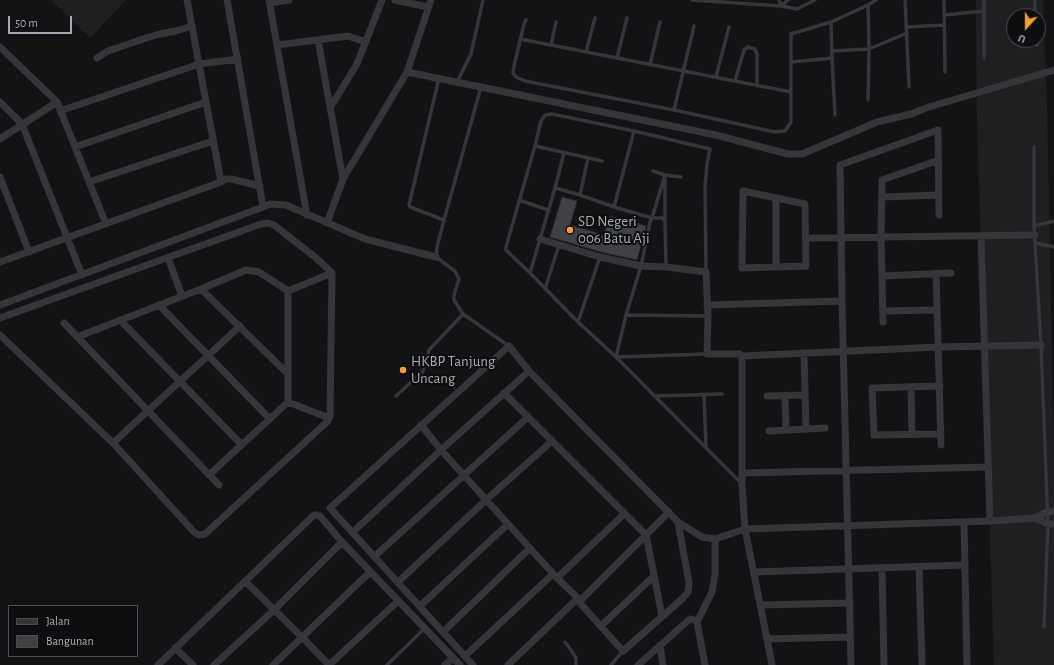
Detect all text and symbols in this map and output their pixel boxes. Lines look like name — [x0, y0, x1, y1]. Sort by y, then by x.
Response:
scale bar — [10, 8, 74, 34]
north arrow — [1006, 8, 1046, 48]
text: 50 m — [15, 17, 38, 29]
text: U — [1017, 32, 1027, 45]
place label: SD Negeri 006 Batu Aji — [578, 212, 650, 247]
marker: SD Negeri 006 Batu Aji — [565, 225, 575, 235]
place label: HKBP Tanjung Uncang — [411, 352, 495, 387]
marker: HKBP Tanjung Uncang — [398, 365, 408, 375]
legend — [8, 605, 138, 657]
text: Jalan — [46, 615, 70, 627]
text: Bangunan — [46, 635, 94, 647]

